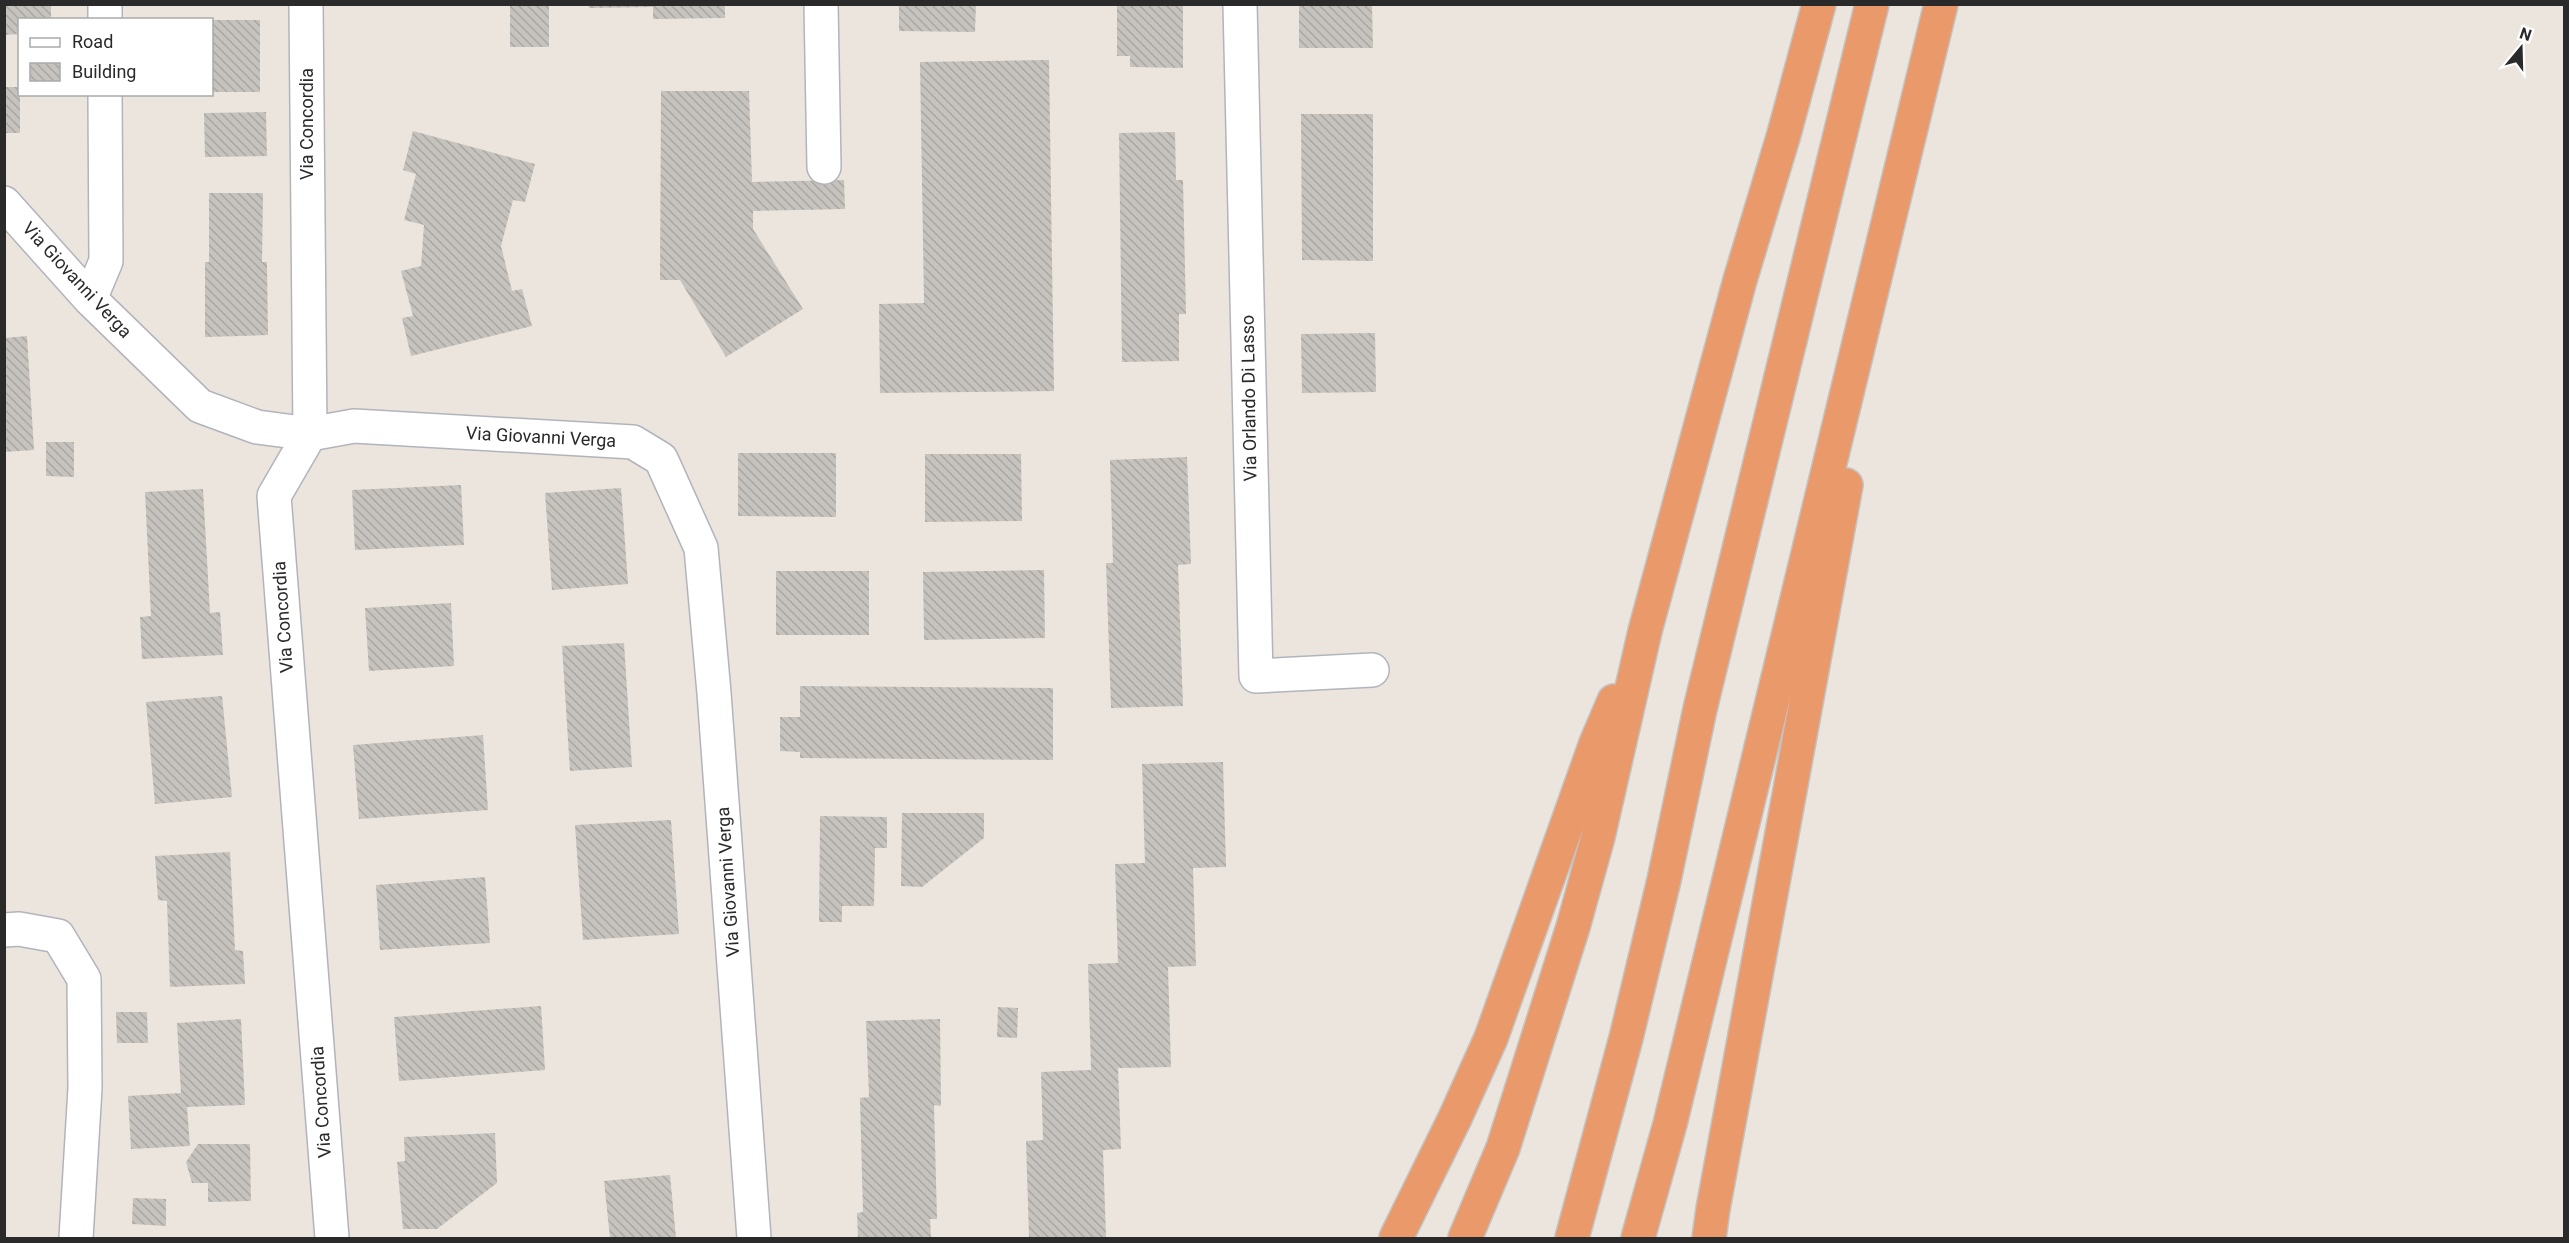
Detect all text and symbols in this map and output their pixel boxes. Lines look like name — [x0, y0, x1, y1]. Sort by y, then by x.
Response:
legend — [18, 18, 213, 96]
north arrow — [2491, 18, 2551, 78]
text: N — [2517, 23, 2534, 45]
text: Road — [72, 31, 113, 52]
text: Building — [72, 61, 136, 82]
street label: Via Concordia — [296, 68, 317, 180]
street label: Via Giovanni Verga — [18, 217, 136, 342]
street label: Via Orlando Di Lasso — [1237, 315, 1260, 481]
street label: Via Giovanni Verga — [465, 422, 617, 451]
street label: Via Concordia — [268, 560, 297, 674]
street label: Via Giovanni Verga — [712, 806, 743, 958]
street label: Via Concordia — [306, 1045, 335, 1159]

